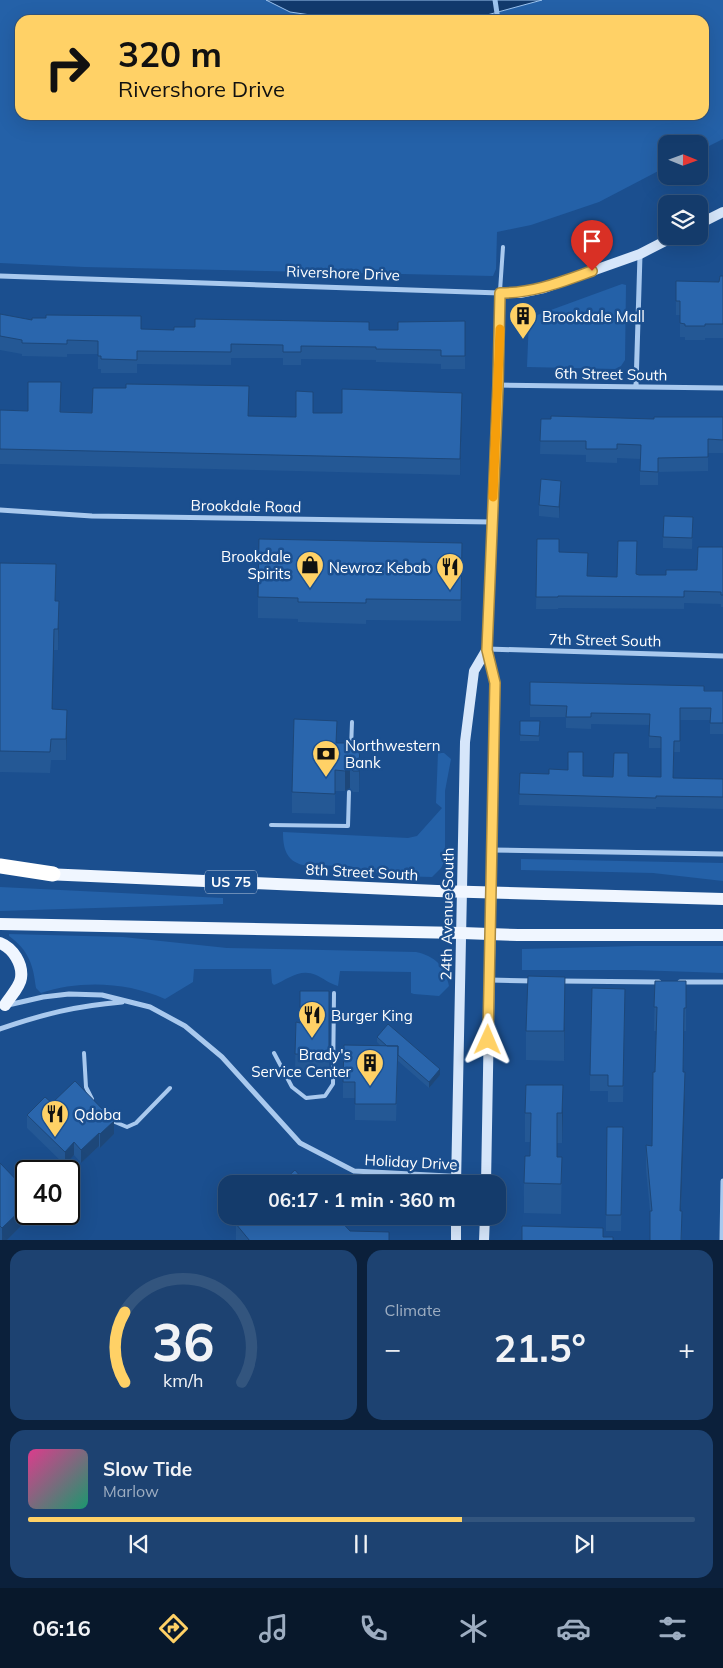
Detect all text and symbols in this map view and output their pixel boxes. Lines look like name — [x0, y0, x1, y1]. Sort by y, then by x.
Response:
text: 320 m — [118, 32, 222, 76]
icon: right — [35, 35, 100, 100]
text: Rivershore Drive — [118, 75, 285, 103]
north arrow — [658, 135, 708, 185]
map controls — [658, 135, 708, 245]
button: layers — [658, 195, 708, 245]
pin — [571, 220, 613, 271]
icon: arrive — [578, 227, 606, 255]
street label: Rivershore Drive — [286, 262, 400, 284]
building icon: Brookdale Mall — [508, 301, 538, 340]
place label: Brookdale Mall — [542, 307, 645, 326]
street label: 6th Street South — [554, 364, 668, 384]
street label: Brookdale Road — [191, 496, 301, 516]
place label: Brookdale Spirits — [221, 547, 291, 583]
shop icon: Brookdale Spirits — [295, 550, 325, 589]
restaurant icon: Newroz Kebab — [435, 552, 465, 591]
place label: Newroz Kebab — [329, 558, 431, 577]
street label: 7th Street South — [548, 630, 662, 650]
place label: Northwestern Bank — [345, 736, 441, 772]
bank icon: Northwestern Bank — [311, 739, 341, 778]
street label: 24th Avenue South — [436, 847, 458, 981]
street label: 8th Street South — [305, 860, 419, 884]
road number: US 75 — [205, 870, 257, 894]
restaurant icon: Burger King — [297, 1000, 327, 1039]
place label: Burger King — [331, 1006, 413, 1025]
position arrow — [461, 1013, 513, 1065]
place label: Brady's Service Center — [251, 1045, 352, 1081]
building icon: Brady's Service Center — [355, 1048, 385, 1087]
restaurant icon: Qdoba — [40, 1099, 70, 1138]
place label: Qdoba — [74, 1105, 121, 1124]
street label: Holiday Drive — [364, 1150, 458, 1174]
speed limit sign: 40 — [15, 1160, 80, 1225]
text: 06:17 · 1 min · 360 m — [268, 1188, 456, 1212]
text: Climate — [385, 1300, 441, 1320]
text: 36 — [152, 1309, 214, 1374]
text: 21.5° — [494, 1324, 586, 1372]
text: − — [385, 1331, 401, 1366]
text: + — [678, 1331, 695, 1366]
text: km/h — [163, 1369, 203, 1391]
text: Slow Tide — [103, 1457, 192, 1481]
text: Marlow — [103, 1481, 159, 1501]
icon: previous — [125, 1530, 153, 1558]
icon: pause — [347, 1530, 375, 1558]
icon: next — [570, 1530, 598, 1558]
icon: directions — [156, 1611, 191, 1646]
icon: music — [256, 1611, 291, 1646]
icon: phone — [356, 1611, 391, 1646]
icon: climate — [456, 1611, 491, 1646]
icon: car — [556, 1611, 591, 1646]
icon: filters — [655, 1611, 690, 1646]
text: 06:16 — [32, 1614, 91, 1642]

